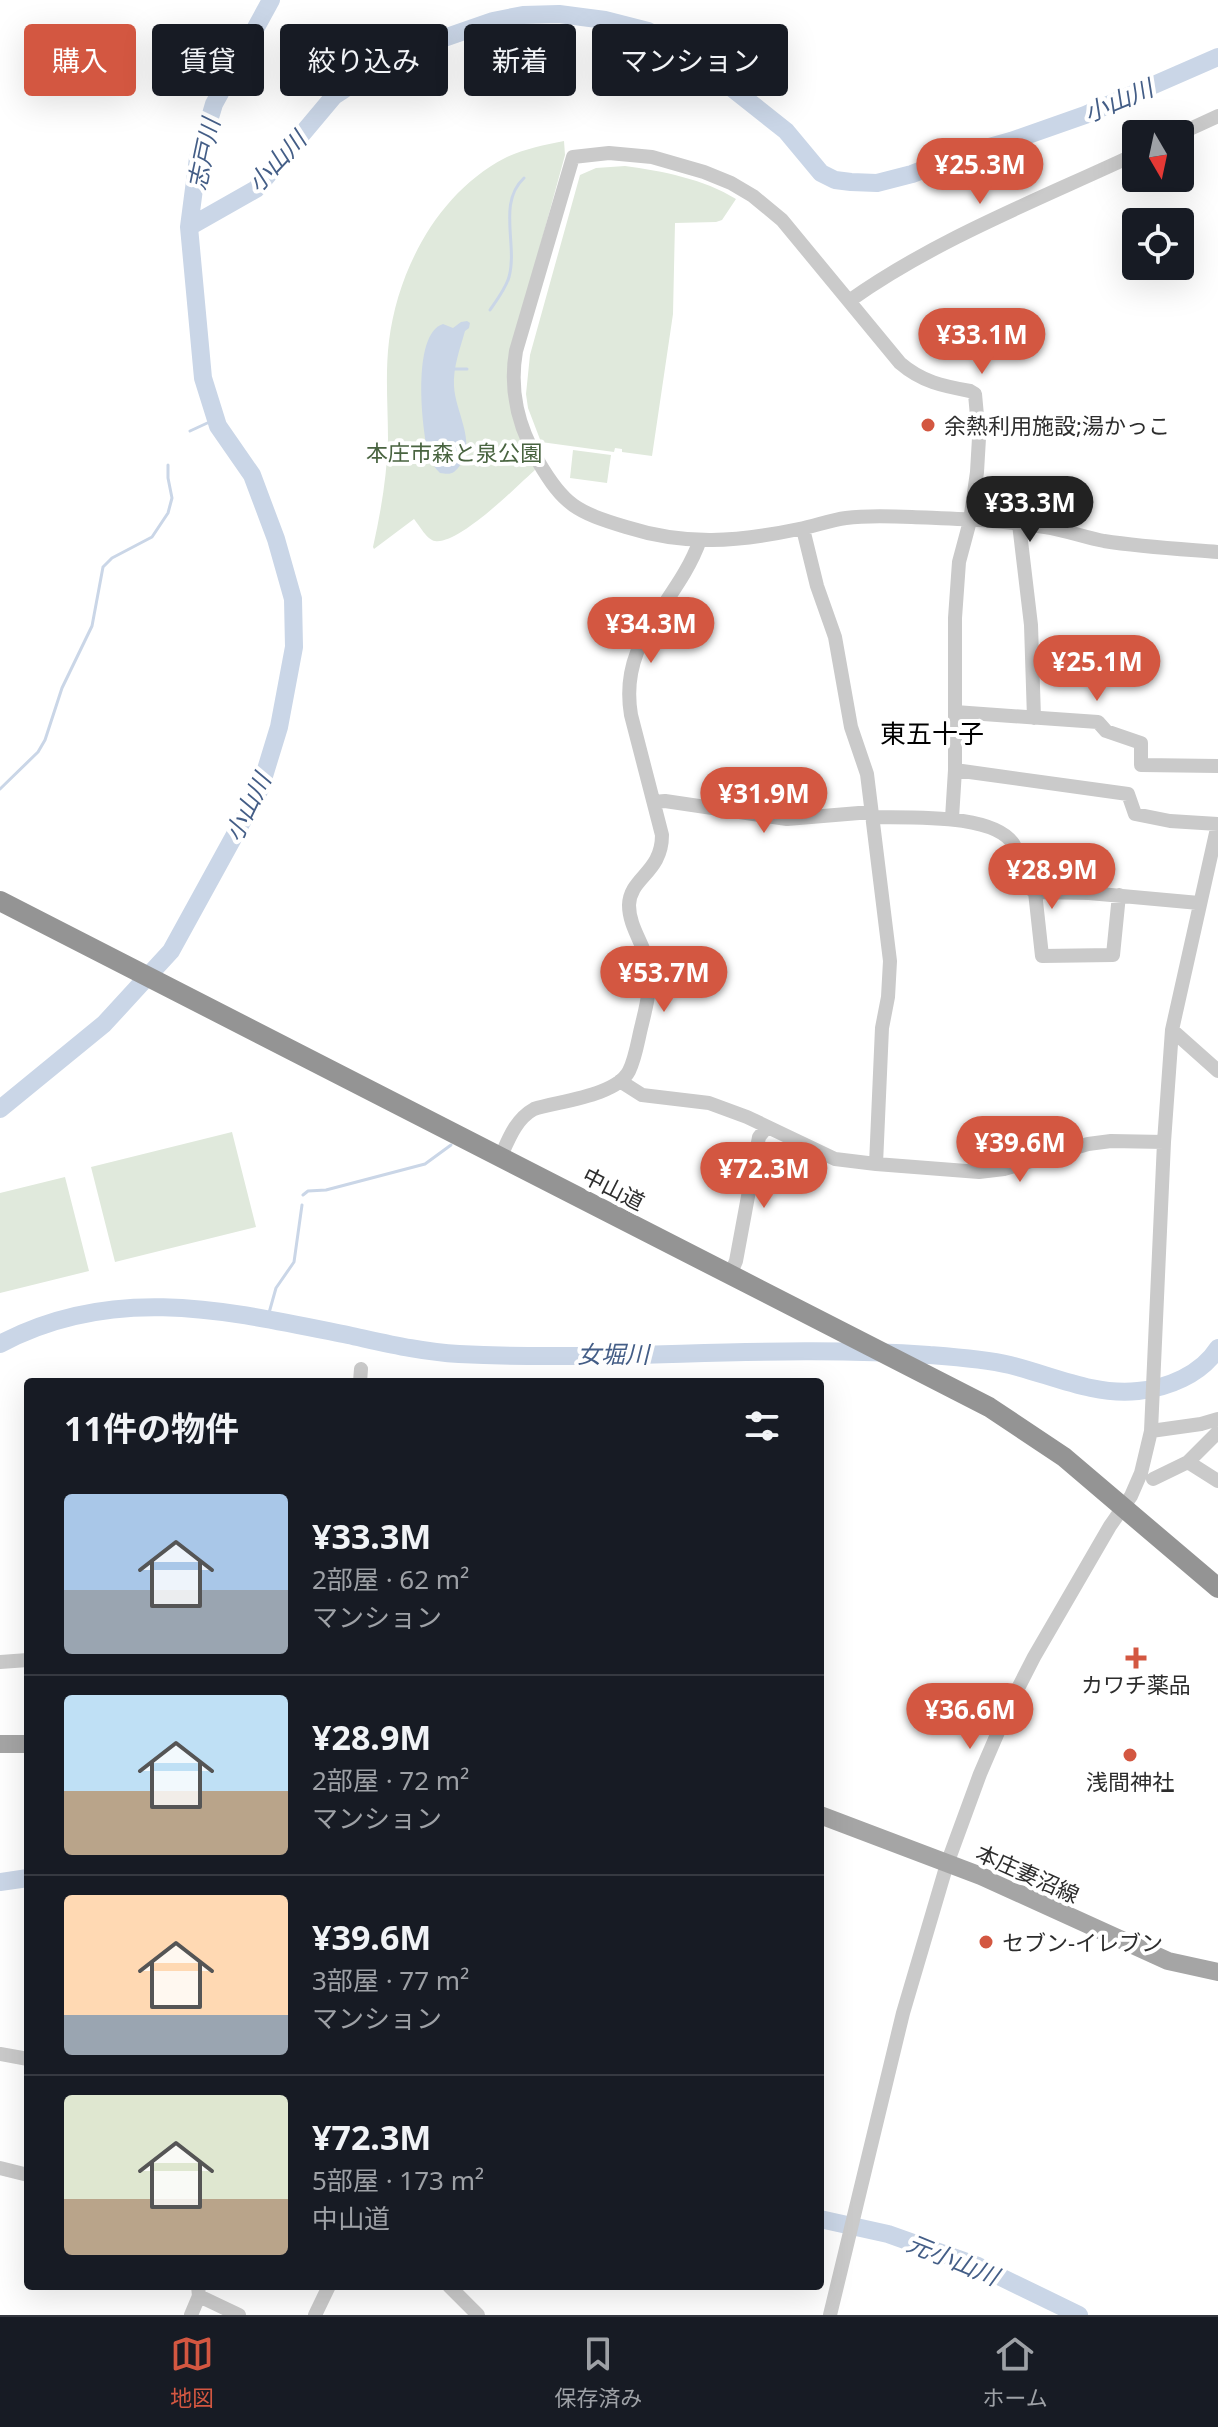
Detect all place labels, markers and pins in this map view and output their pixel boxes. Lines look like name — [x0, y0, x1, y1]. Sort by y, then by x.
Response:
pin: ¥25.3M — [915, 138, 1045, 206]
pin: ¥33.1M — [917, 308, 1047, 376]
place label: 余熱利用施設;湯かっこ — [944, 410, 1170, 440]
marker: 余熱利用施設;湯かっこ — [919, 416, 937, 434]
pin: ¥33.3M — [965, 476, 1095, 544]
pin: ¥34.3M — [586, 597, 716, 665]
pin: ¥25.1M — [1032, 635, 1162, 703]
pin: ¥31.9M — [699, 767, 829, 835]
pin: ¥28.9M — [987, 843, 1117, 911]
pin: ¥53.7M — [599, 946, 729, 1014]
pin: ¥39.6M — [955, 1116, 1085, 1184]
pin: ¥72.3M — [699, 1142, 829, 1210]
marker: カワチ薬品 — [1127, 1649, 1145, 1667]
place label: カワチ薬品 — [1081, 1669, 1191, 1699]
pin: ¥36.6M — [905, 1683, 1035, 1751]
marker: 浅間神社 — [1121, 1746, 1139, 1764]
place label: 浅間神社 — [1086, 1766, 1174, 1796]
place label: セブン-イレブン — [1002, 1927, 1163, 1957]
marker: セブン-イレブン — [977, 1933, 995, 1951]

